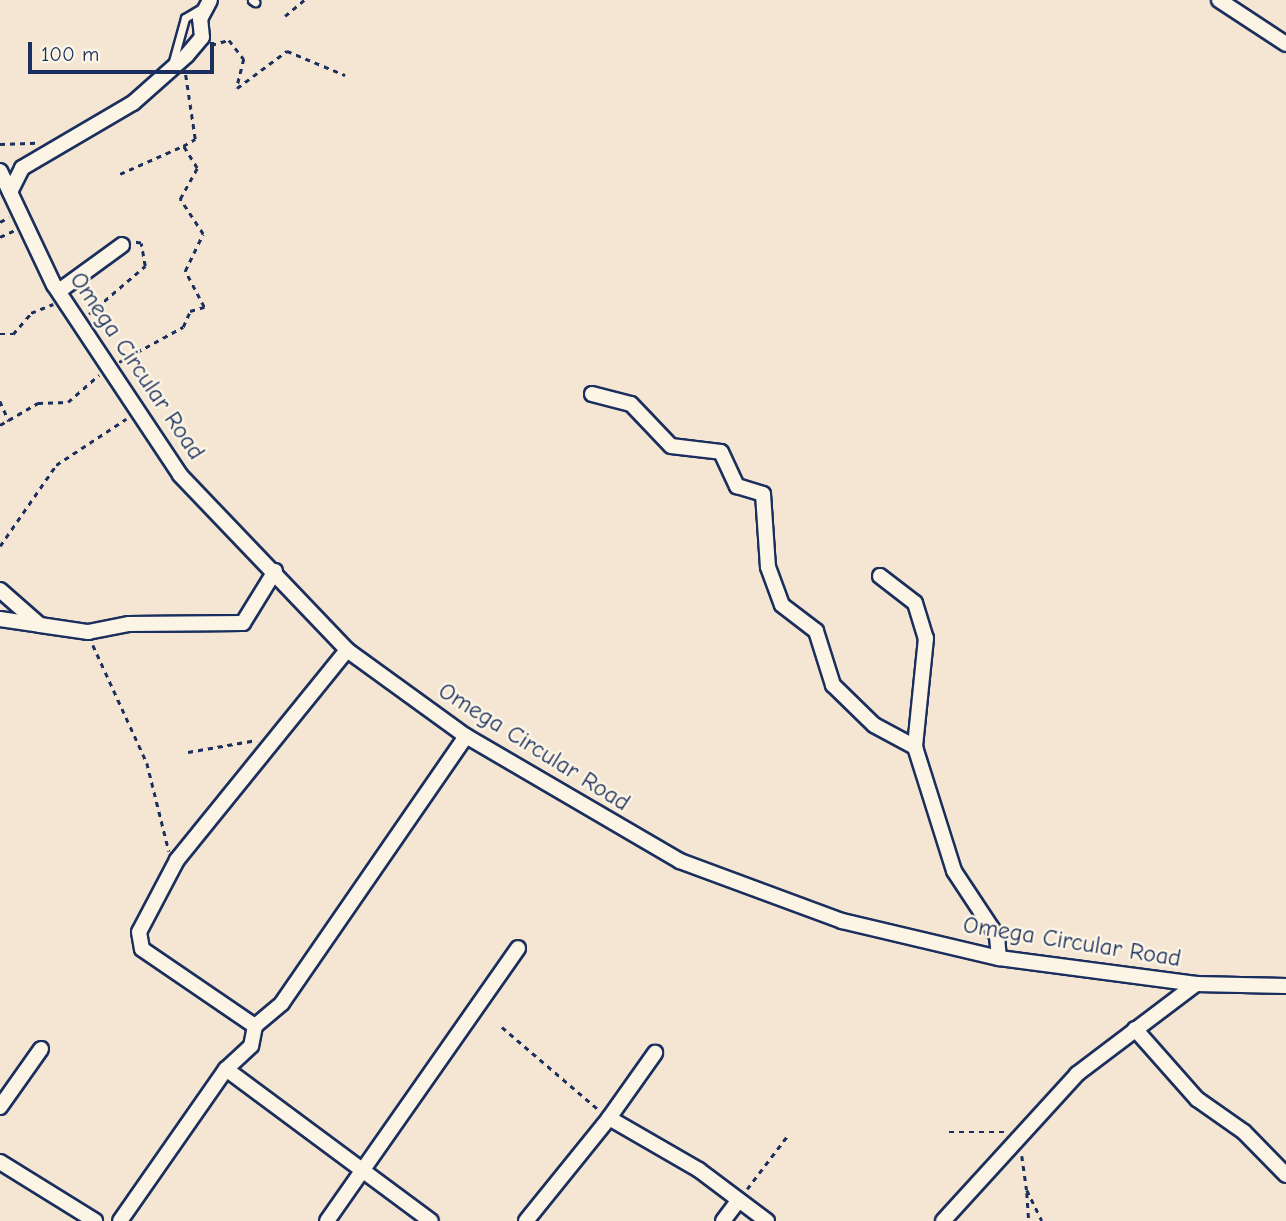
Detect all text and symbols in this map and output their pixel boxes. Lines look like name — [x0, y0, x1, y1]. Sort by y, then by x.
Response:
scale bar — [32, 28, 217, 72]
text: 100 m — [41, 42, 99, 66]
street label: Omega Circular Road — [63, 267, 211, 465]
street label: Omega Circular Road — [433, 676, 635, 818]
street label: Omega Circular Road — [961, 911, 1183, 973]

